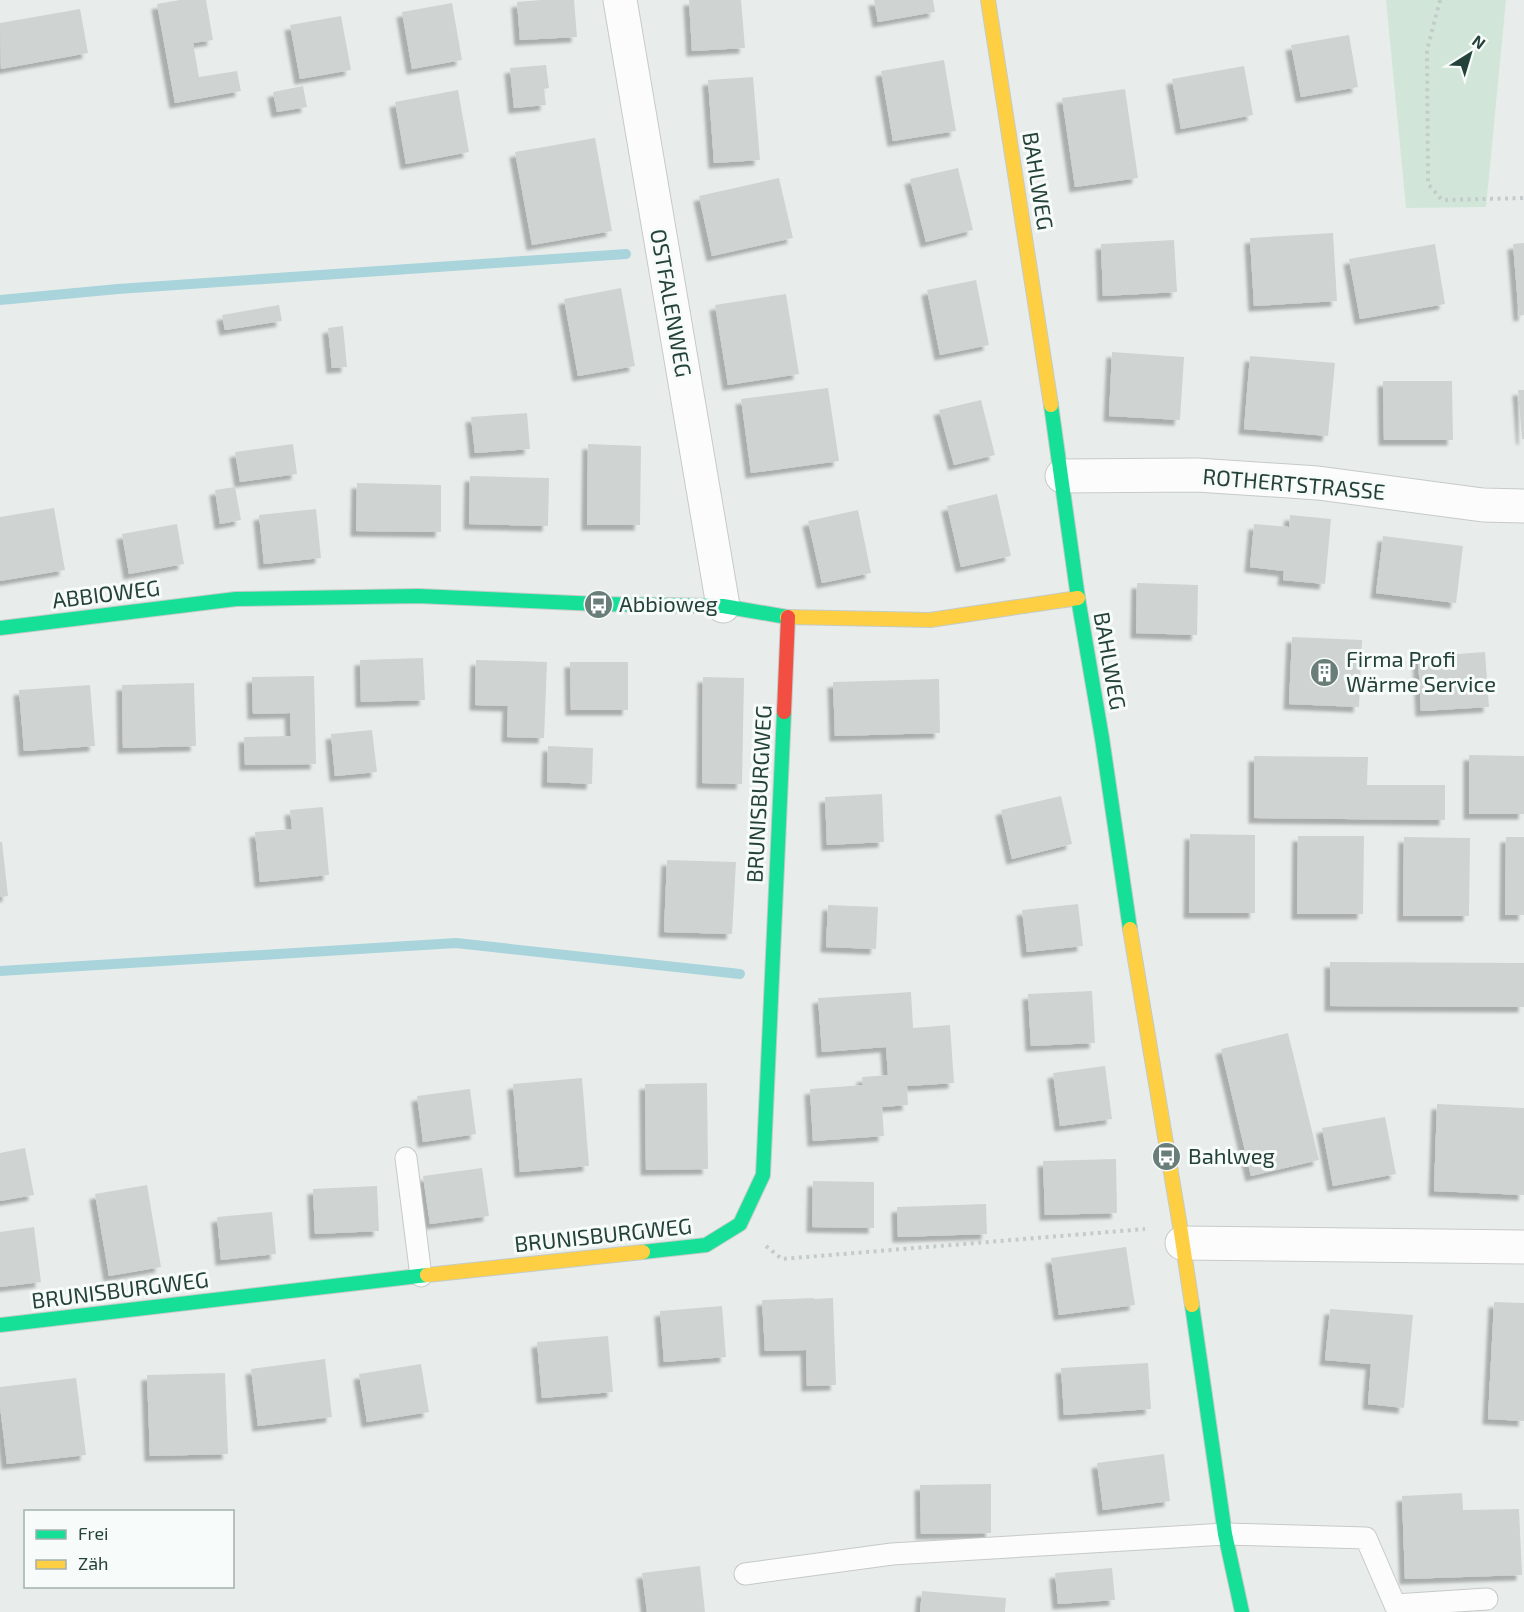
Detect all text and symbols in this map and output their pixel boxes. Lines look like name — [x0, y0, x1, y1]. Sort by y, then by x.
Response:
north arrow — [1440, 24, 1500, 84]
text: N — [1469, 31, 1490, 53]
street label: BAHLWEG — [1018, 130, 1060, 232]
street label: OSTFALENWEG — [646, 227, 698, 379]
street label: ROTHERTSTRASSE — [1202, 462, 1387, 504]
street label: ABBIOWEG — [51, 574, 161, 613]
bus stop icon: Abbioweg — [582, 588, 614, 620]
place label: Abbioweg — [619, 590, 718, 616]
street label: BAHLWEG — [1090, 610, 1132, 712]
place label: Firma Profi Wärme Service — [1346, 645, 1496, 696]
building icon: Firma Profi Wärme Service — [1309, 656, 1341, 688]
street label: BRUNISBURGWEG — [740, 704, 776, 884]
bus stop icon: Bahlweg — [1151, 1140, 1183, 1172]
place label: Bahlweg — [1188, 1142, 1275, 1168]
street label: BRUNISBURGWEG — [513, 1212, 693, 1256]
street label: BRUNISBURGWEG — [30, 1265, 210, 1313]
legend — [24, 1510, 234, 1588]
text: Frei — [78, 1522, 109, 1544]
text: Zäh — [78, 1552, 109, 1574]

